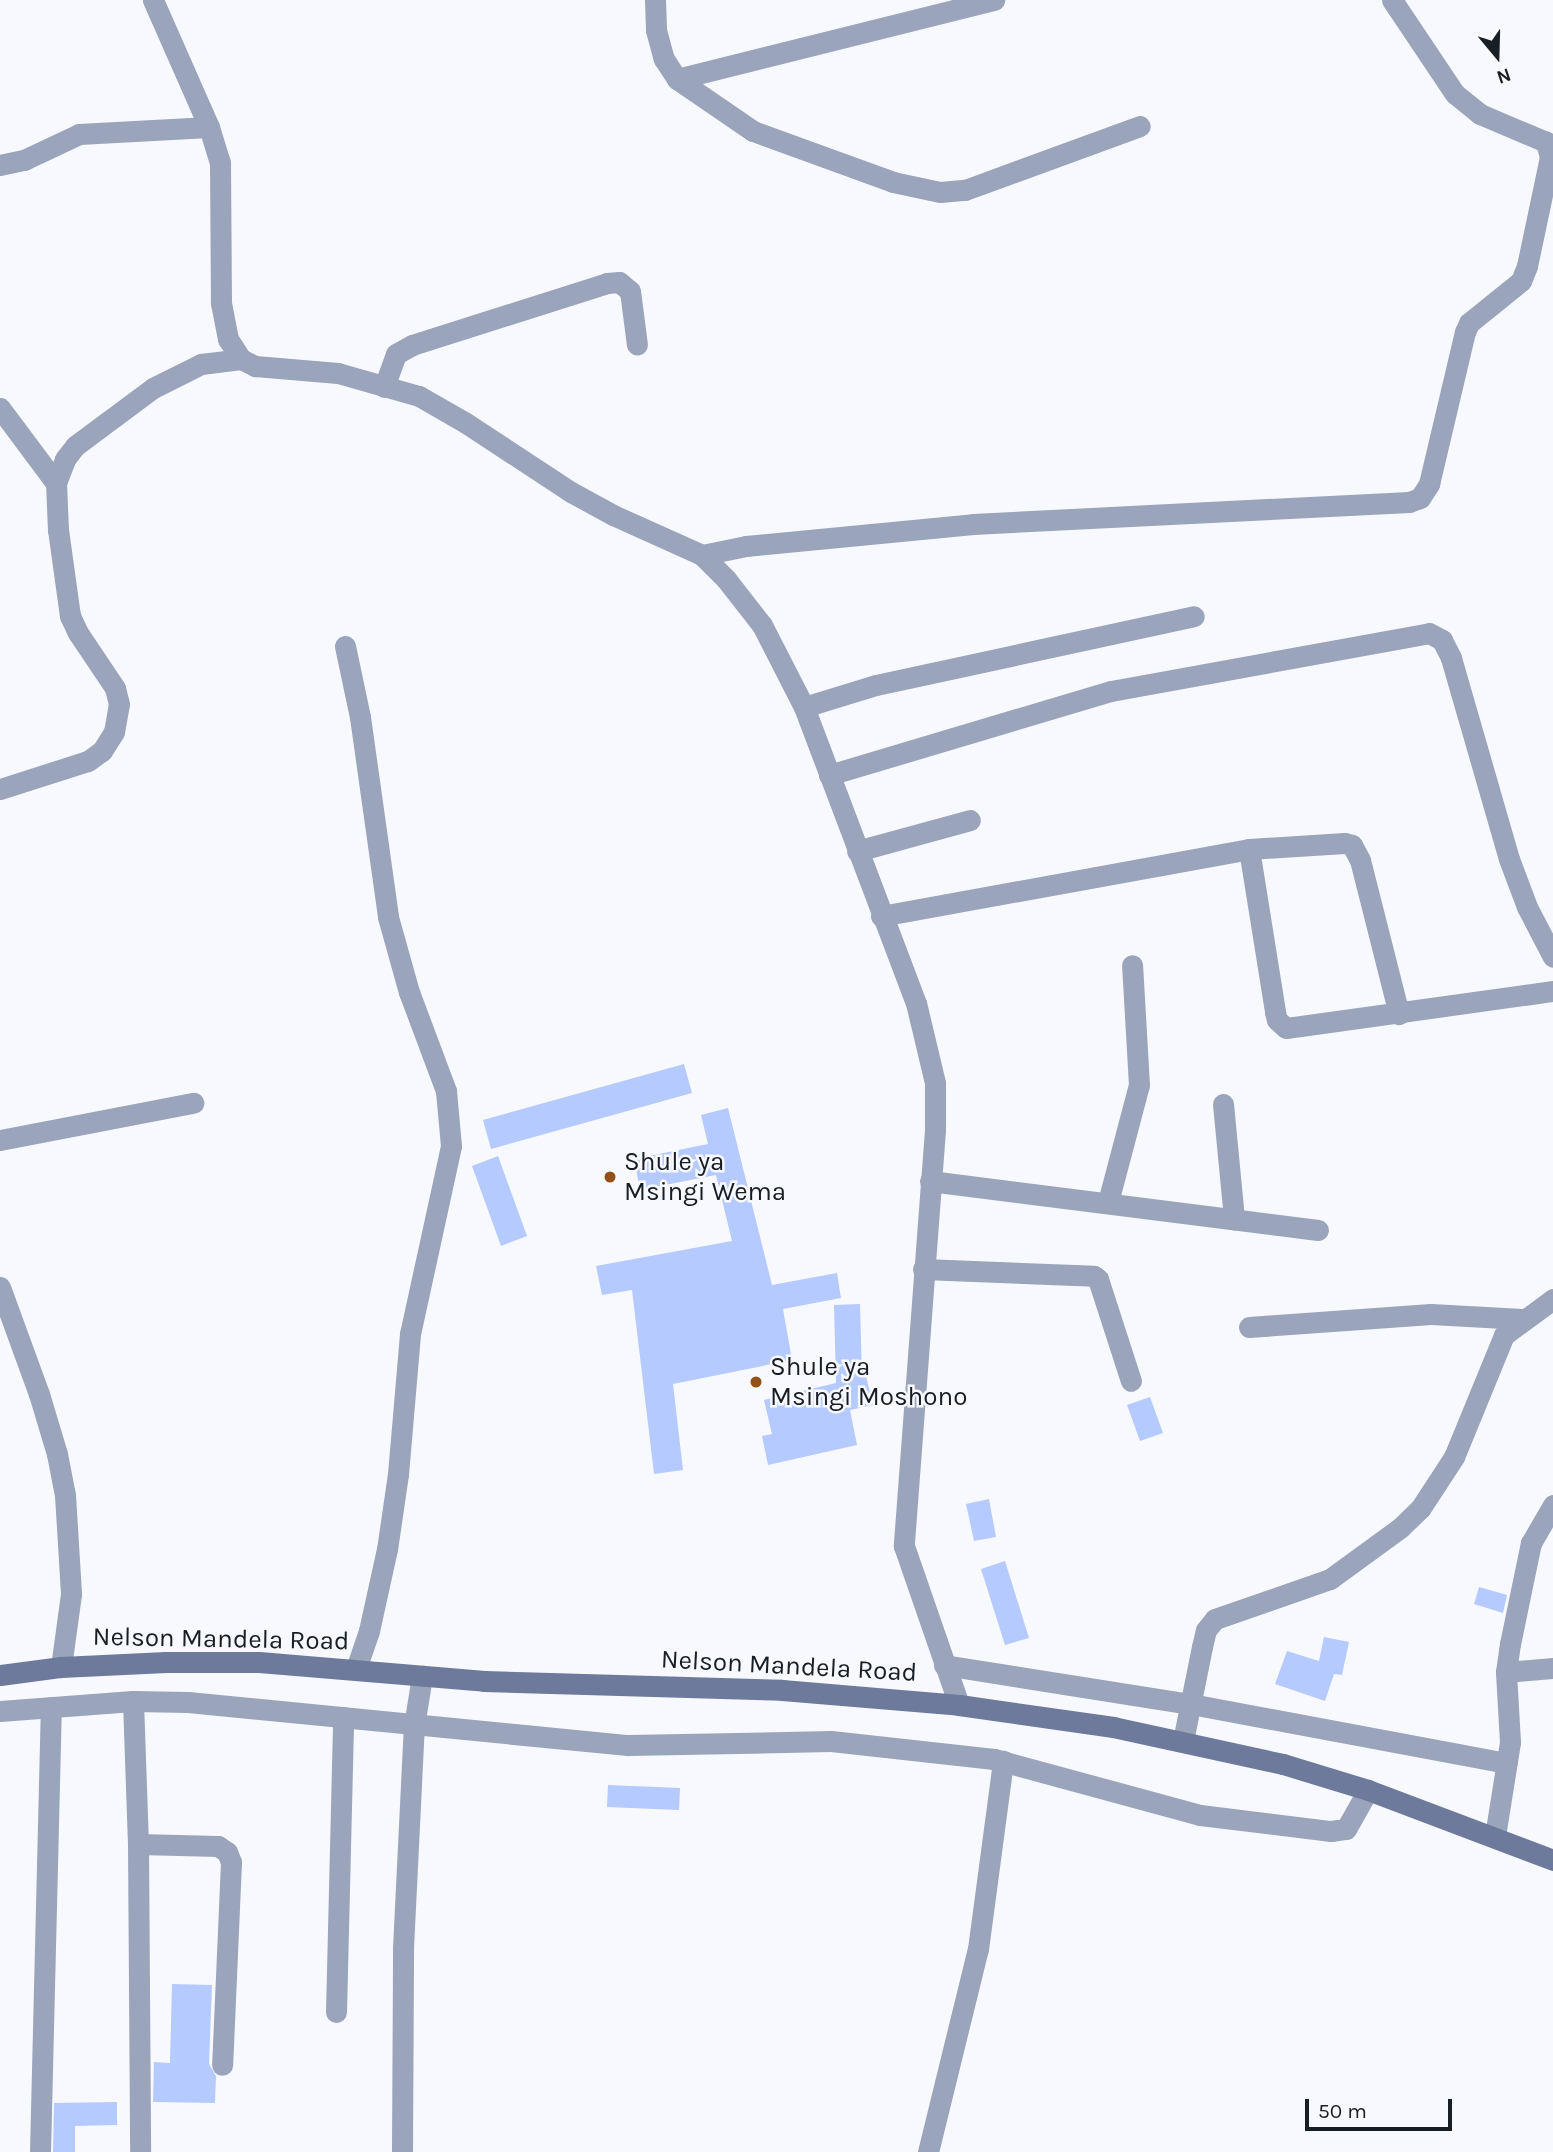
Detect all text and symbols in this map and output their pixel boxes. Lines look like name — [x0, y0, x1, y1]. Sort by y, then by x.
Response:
north arrow — [1462, 21, 1532, 91]
text: N — [1494, 63, 1514, 88]
place label: Shule ya Msingi Wema — [624, 1146, 786, 1208]
marker: Shule ya Msingi Wema — [602, 1169, 618, 1185]
place label: Shule ya Msingi Moshono — [770, 1351, 967, 1412]
marker: Shule ya Msingi Moshono — [748, 1374, 764, 1390]
street label: Nelson Mandela Road — [92, 1621, 350, 1657]
street label: Nelson Mandela Road — [660, 1644, 918, 1688]
scale bar — [1308, 2086, 1455, 2130]
text: 50 m — [1318, 2099, 1367, 2123]

